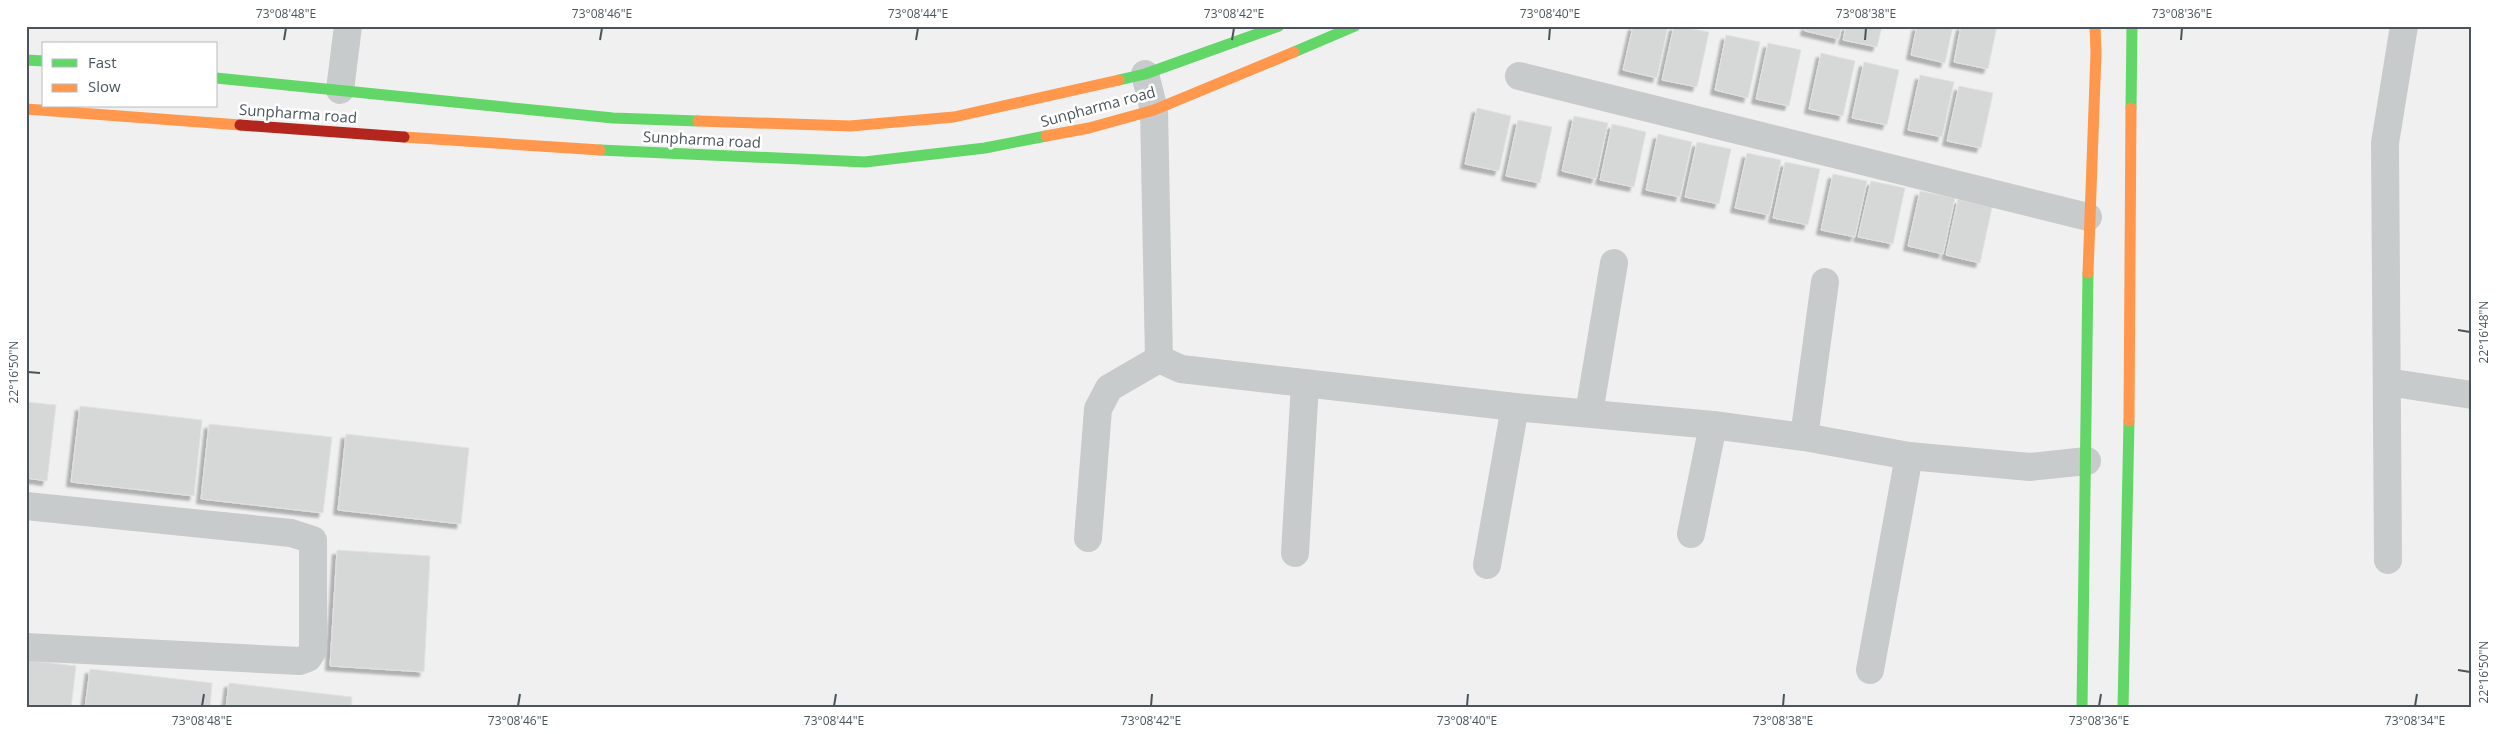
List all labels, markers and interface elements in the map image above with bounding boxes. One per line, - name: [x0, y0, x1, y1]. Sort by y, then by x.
- text: 73°08'48"E: [256, 5, 316, 22]
- text: 73°08'46"E: [572, 5, 632, 22]
- text: 73°08'44"E: [888, 5, 948, 22]
- text: 73°08'42"E: [1204, 5, 1264, 22]
- text: 73°08'40"E: [1520, 5, 1580, 22]
- text: 73°08'38"E: [1836, 5, 1896, 22]
- text: 73°08'36"E: [2152, 5, 2212, 22]
- legend: [42, 42, 218, 108]
- text: Fast: [88, 52, 117, 72]
- text: Slow: [88, 76, 121, 96]
- street label: Sunpharma road: [1038, 81, 1157, 131]
- street label: Sunpharma road: [238, 99, 358, 127]
- street label: Sunpharma road: [642, 126, 762, 152]
- text: 22°16'48"N: [2475, 301, 2492, 363]
- text: 22°16'50"N: [5, 341, 22, 403]
- text: 22°16'50"N: [2475, 641, 2492, 703]
- text: 73°08'48"E: [172, 712, 232, 729]
- text: 73°08'46"E: [488, 712, 548, 729]
- text: 73°08'44"E: [804, 712, 864, 729]
- text: 73°08'42"E: [1121, 712, 1181, 729]
- text: 73°08'40"E: [1437, 712, 1497, 729]
- text: 73°08'38"E: [1753, 712, 1813, 729]
- text: 73°08'36"E: [2069, 712, 2129, 729]
- text: 73°08'34"E: [2385, 712, 2445, 729]

